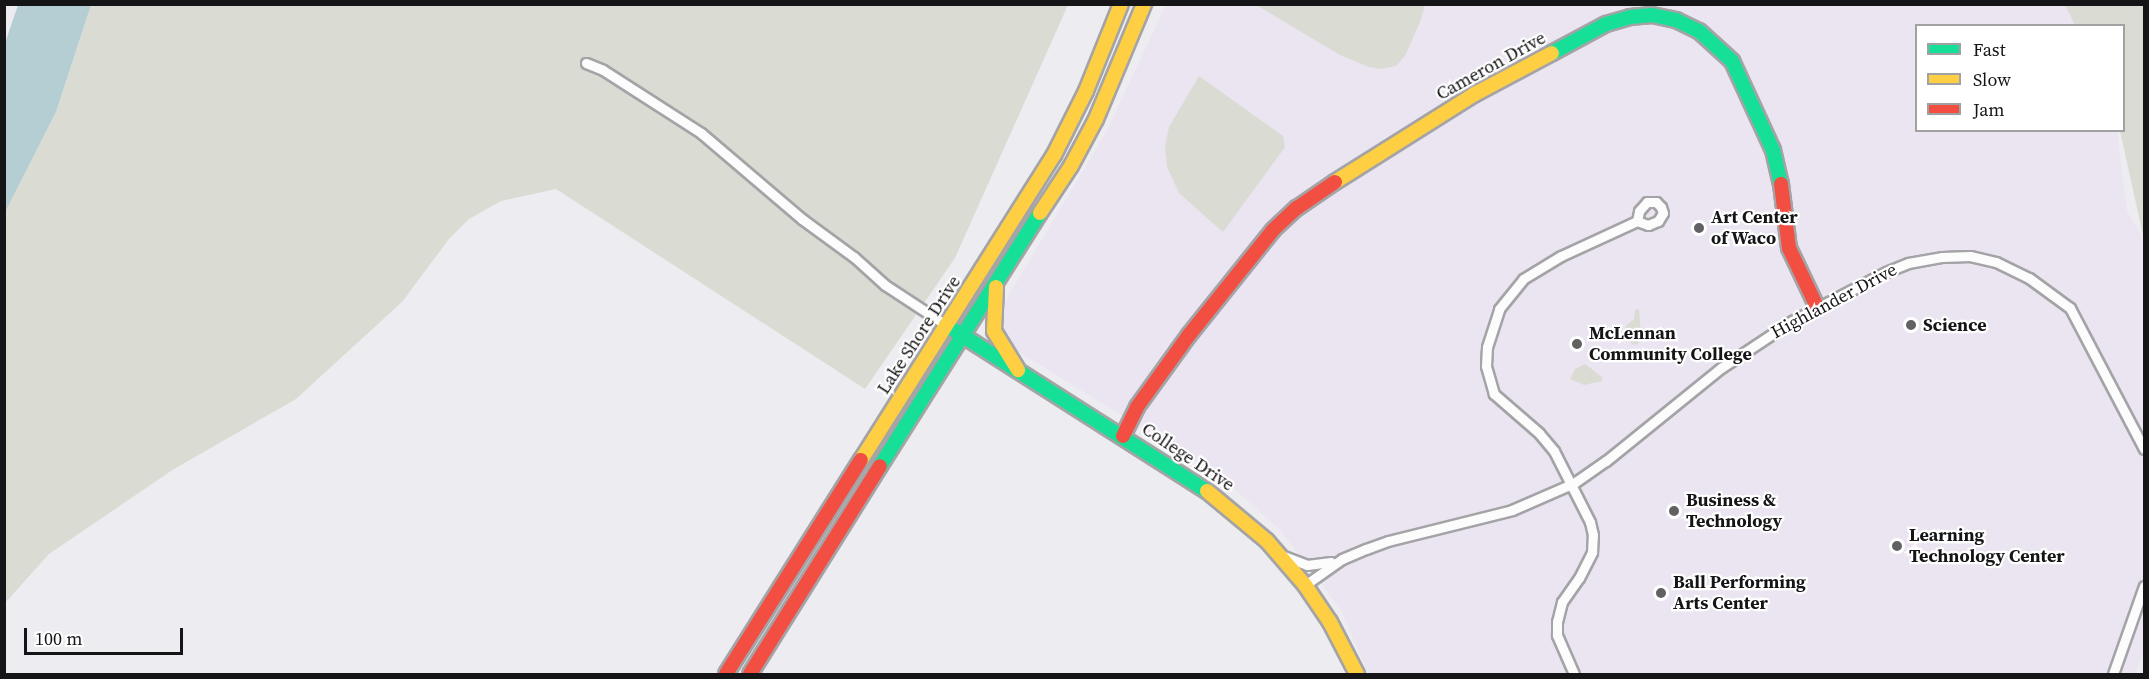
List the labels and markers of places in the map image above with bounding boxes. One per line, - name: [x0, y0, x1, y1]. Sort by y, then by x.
- place label: Art Center of Waco: [1711, 207, 1798, 250]
- marker: Art Center of Waco: [1692, 221, 1706, 235]
- place label: Science: [1923, 314, 1987, 336]
- marker: Science: [1904, 318, 1918, 332]
- place label: McLennan Community College: [1589, 323, 1752, 366]
- marker: McLennan Community College: [1570, 337, 1584, 351]
- place label: Business & Technology: [1686, 490, 1782, 532]
- marker: Business & Technology: [1667, 504, 1681, 518]
- place label: Learning Technology Center: [1909, 525, 2065, 568]
- marker: Learning Technology Center: [1890, 539, 1904, 553]
- place label: Ball Performing Arts Center: [1673, 572, 1806, 614]
- marker: Ball Performing Arts Center: [1654, 586, 1668, 600]

